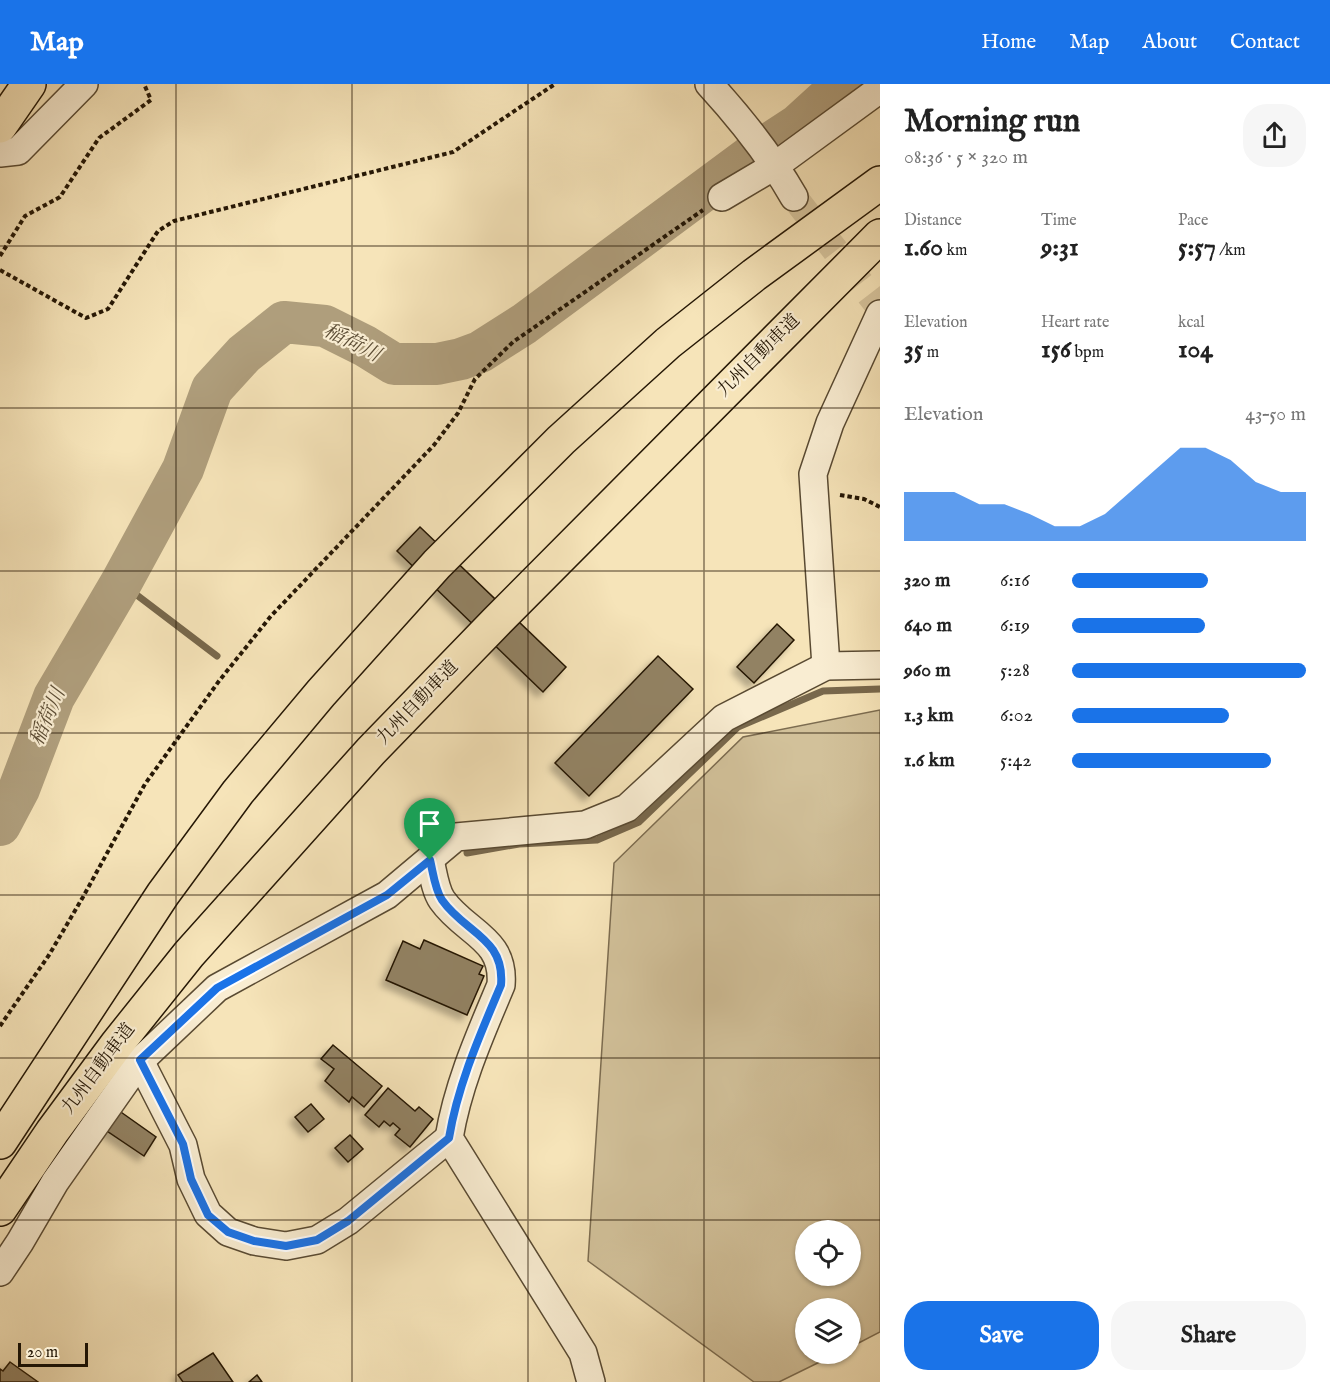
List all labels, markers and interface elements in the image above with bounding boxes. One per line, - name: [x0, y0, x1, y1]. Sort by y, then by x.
- text: Map: [30, 25, 84, 60]
- text: Home: [981, 29, 1036, 56]
- text: Map: [1069, 29, 1109, 56]
- text: About: [1142, 29, 1197, 56]
- text: Contact: [1230, 29, 1300, 56]
- text: Morning run: [904, 101, 1080, 143]
- button: share: [1243, 104, 1306, 167]
- text: 08:36 · 5 × 320 m: [904, 145, 1028, 170]
- text: Distance: [904, 211, 962, 231]
- text: Time: [1041, 211, 1077, 231]
- text: Pace: [1178, 211, 1208, 231]
- text: 1.60: [904, 231, 943, 264]
- text: 9:31: [1041, 231, 1079, 264]
- text: 5:57: [1178, 231, 1216, 264]
- text: km: [943, 241, 967, 261]
- text: /km: [1216, 241, 1246, 261]
- street label: 九州自動車道: [713, 310, 805, 402]
- text: Elevation: [904, 313, 967, 333]
- text: Heart rate: [1041, 313, 1109, 333]
- text: kcal: [1178, 313, 1205, 333]
- water label: 稲荷川: [320, 318, 386, 369]
- text: 35: [904, 333, 923, 366]
- text: 156: [1041, 333, 1071, 366]
- text: 104: [1178, 333, 1213, 366]
- text: m: [923, 343, 939, 363]
- text: bpm: [1071, 343, 1104, 363]
- text: Elevation: [904, 402, 983, 427]
- text: 43–50 m: [1245, 402, 1306, 427]
- text: 320 m: [904, 568, 951, 593]
- text: 6:16: [1000, 568, 1030, 593]
- text: 640 m: [904, 613, 952, 638]
- text: 6:19: [1000, 613, 1030, 638]
- street label: 九州自動車道: [372, 656, 464, 750]
- text: 960 m: [904, 658, 951, 683]
- text: 5:28: [1000, 658, 1030, 683]
- water label: 稲荷川: [25, 683, 72, 749]
- text: 1.3 km: [904, 703, 954, 728]
- text: 6:02: [1000, 703, 1033, 728]
- text: 1.6 km: [904, 748, 955, 773]
- text: 5:42: [1000, 748, 1032, 773]
- pin: [404, 798, 455, 860]
- icon: arrive: [413, 807, 446, 840]
- street label: 九州自動車道: [57, 1019, 141, 1119]
- map controls: [795, 1220, 861, 1364]
- button: locate: [795, 1220, 861, 1286]
- button: layers: [795, 1298, 861, 1364]
- button: Save: [904, 1301, 1099, 1370]
- button: Share: [1111, 1301, 1306, 1370]
- scale bar: [18, 1340, 88, 1368]
- text: 20 m: [27, 1343, 58, 1363]

